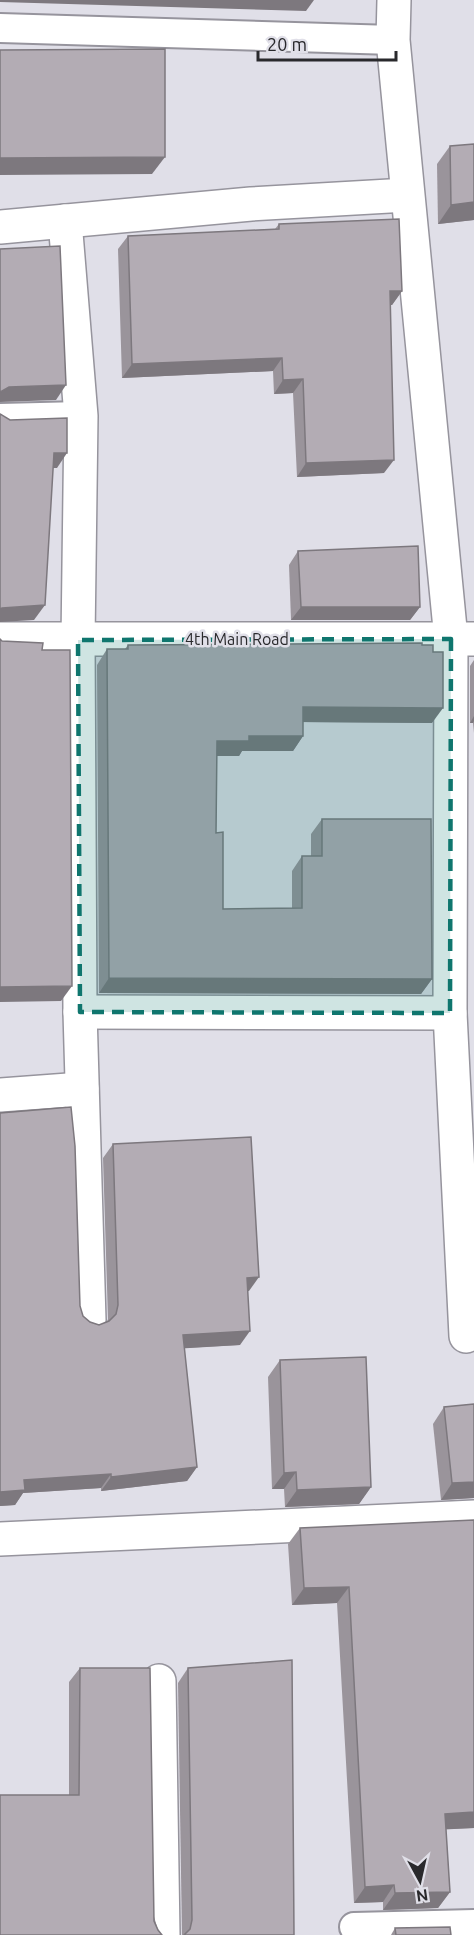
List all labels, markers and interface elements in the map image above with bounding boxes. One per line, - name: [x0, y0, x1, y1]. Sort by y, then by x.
- scale bar: [258, 24, 396, 62]
- text: 20 m: [267, 34, 307, 54]
- street label: 4th Main Road: [185, 630, 289, 648]
- north arrow: [390, 1851, 450, 1911]
- text: N: [415, 1886, 429, 1906]

